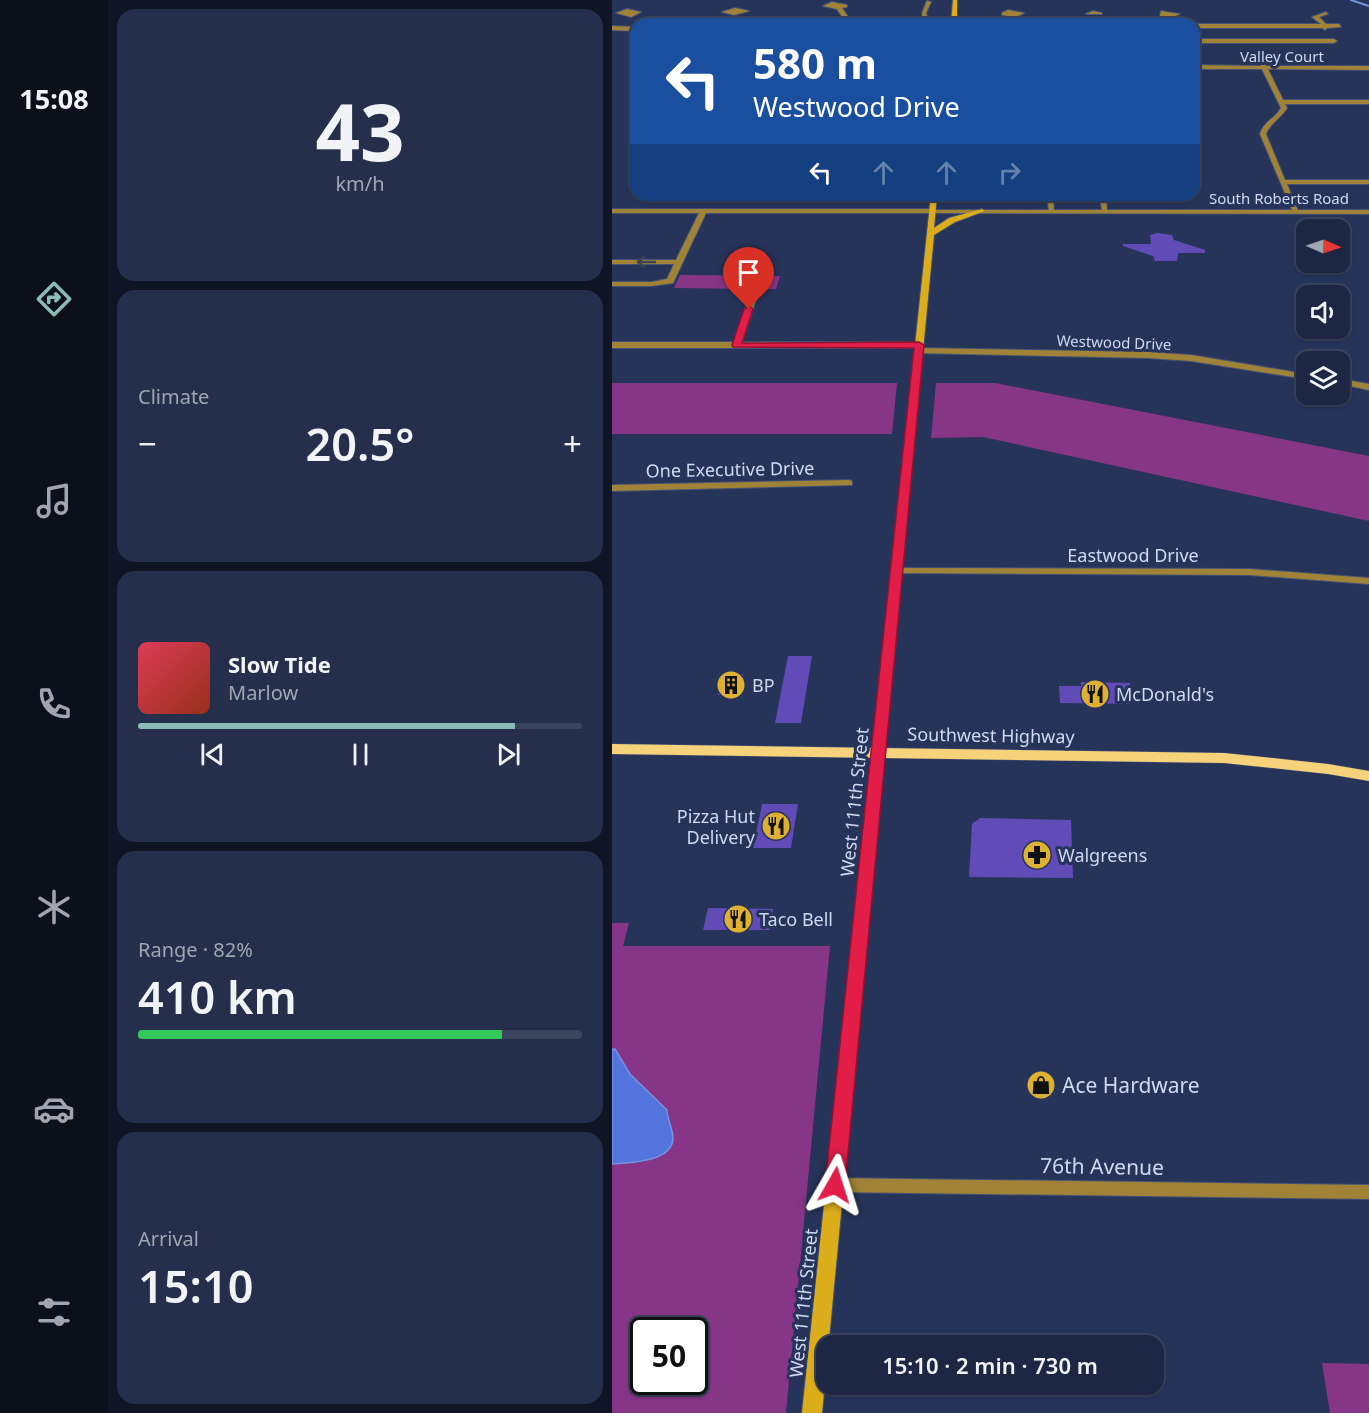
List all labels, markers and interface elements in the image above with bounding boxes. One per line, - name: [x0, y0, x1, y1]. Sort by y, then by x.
- text: 580 m: [753, 34, 877, 91]
- icon: left: [654, 42, 732, 120]
- street label: Valley Court: [1240, 46, 1325, 66]
- text: 43: [315, 78, 405, 184]
- text: 15:08: [19, 80, 89, 117]
- text: Westwood Drive: [753, 88, 960, 125]
- icon: left: [804, 156, 837, 189]
- icon: ahead: [867, 156, 900, 189]
- icon: ahead: [930, 156, 963, 189]
- icon: right: [993, 156, 1026, 189]
- text: km/h: [335, 170, 385, 197]
- street label: South Roberts Road: [1209, 188, 1349, 208]
- north arrow: [1296, 219, 1350, 273]
- map controls: [1296, 219, 1350, 405]
- pin: [723, 247, 774, 309]
- one-way arrow: [636, 256, 656, 268]
- icon: arrive: [732, 256, 765, 289]
- icon: directions: [33, 278, 75, 320]
- button: sound: [1296, 285, 1350, 339]
- street label: Westwood Drive: [1056, 330, 1172, 354]
- button: layers: [1296, 351, 1350, 405]
- text: Climate: [138, 383, 209, 410]
- text: 20.5°: [306, 413, 414, 474]
- text: −: [138, 421, 157, 466]
- text: +: [563, 421, 582, 466]
- street label: One Executive Drive: [645, 456, 815, 482]
- icon: music: [33, 480, 75, 522]
- street label: Eastwood Drive: [1067, 543, 1199, 567]
- text: Slow Tide: [228, 649, 331, 679]
- building icon: BP: [715, 669, 747, 701]
- place label: BP: [752, 673, 775, 697]
- restaurant icon: McDonald's: [1079, 678, 1111, 710]
- text: Marlow: [228, 679, 298, 706]
- place label: McDonald's: [1116, 682, 1214, 706]
- icon: phone: [33, 683, 75, 725]
- street label: Southwest Highway: [907, 722, 1076, 748]
- street label: West 111th Street: [834, 726, 874, 878]
- icon: previous: [196, 738, 229, 771]
- icon: pause: [344, 738, 377, 771]
- icon: next: [492, 738, 525, 771]
- place label: Pizza Hut Delivery: [677, 804, 756, 849]
- restaurant icon: Pizza Hut Delivery: [760, 810, 792, 842]
- pharmacy icon: Walgreens: [1021, 839, 1053, 871]
- place label: Walgreens: [1058, 843, 1147, 867]
- icon: climate: [33, 886, 75, 928]
- restaurant icon: Taco Bell: [722, 903, 754, 935]
- place label: Taco Bell: [759, 907, 833, 931]
- text: Range · 82%: [138, 936, 253, 963]
- text: 410 km: [138, 966, 297, 1027]
- shop icon: Ace Hardware: [1025, 1069, 1057, 1101]
- place label: Ace Hardware: [1062, 1071, 1200, 1099]
- icon: car: [33, 1088, 75, 1130]
- street label: 76th Avenue: [1040, 1151, 1164, 1181]
- position arrow: [803, 1153, 867, 1217]
- text: Arrival: [138, 1225, 199, 1252]
- street label: West 111th Street: [783, 1227, 823, 1379]
- text: 15:10: [138, 1255, 253, 1316]
- icon: filters: [33, 1291, 75, 1333]
- speed limit sign: 50: [630, 1317, 708, 1395]
- text: 15:10 · 2 min · 730 m: [882, 1350, 1098, 1380]

